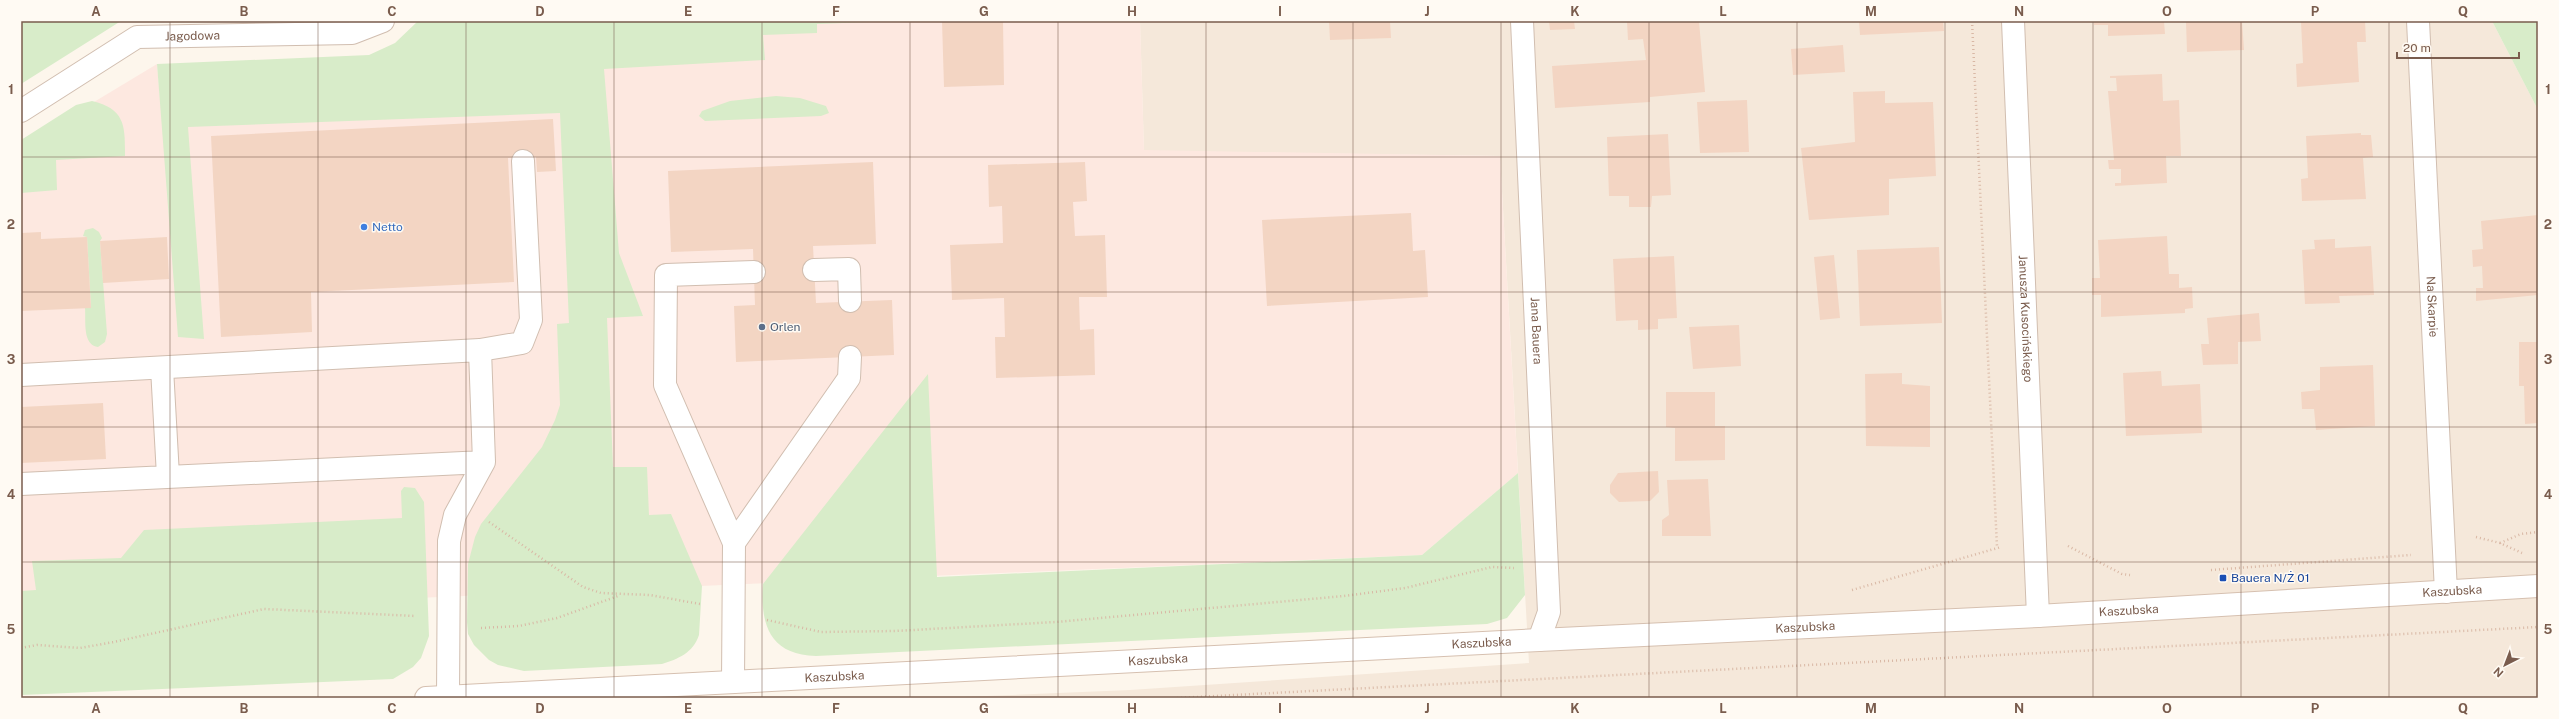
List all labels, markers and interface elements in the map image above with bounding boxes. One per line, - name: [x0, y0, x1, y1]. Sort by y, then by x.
- text: A: [91, 4, 101, 19]
- text: B: [240, 4, 249, 19]
- text: C: [387, 4, 397, 19]
- text: D: [535, 4, 545, 19]
- text: E: [684, 4, 692, 19]
- text: F: [832, 4, 840, 19]
- text: G: [979, 4, 989, 19]
- text: H: [1127, 4, 1137, 19]
- text: I: [1278, 4, 1282, 19]
- text: J: [1424, 4, 1430, 19]
- text: K: [1570, 4, 1580, 19]
- text: L: [1719, 4, 1727, 19]
- text: M: [1865, 4, 1877, 19]
- text: N: [2014, 4, 2024, 19]
- text: O: [2162, 4, 2172, 19]
- text: P: [2311, 4, 2320, 19]
- text: Q: [2458, 4, 2468, 19]
- street label: Jagodowa: [165, 28, 220, 43]
- scale bar: [2397, 34, 2519, 60]
- text: 20 m: [2403, 41, 2431, 55]
- text: 1: [8, 82, 14, 97]
- text: 1: [2545, 82, 2551, 97]
- text: 2: [7, 217, 15, 232]
- text: 2: [2544, 217, 2552, 232]
- place label: Netto: [372, 220, 403, 234]
- marker: Netto: [359, 222, 369, 232]
- street label: Janusza Kusocińskiego: [2016, 255, 2035, 383]
- street label: Na Skarpie: [2424, 276, 2441, 338]
- street label: Jana Bauera: [1528, 297, 1545, 365]
- place label: Orlen: [770, 320, 801, 334]
- marker: Orlen: [757, 322, 767, 332]
- text: 3: [7, 352, 16, 367]
- text: 3: [2544, 352, 2553, 367]
- text: 4: [7, 487, 16, 502]
- text: 4: [2544, 487, 2553, 502]
- place label: Bauera N/Ż 01: [2231, 571, 2310, 585]
- marker: Bauera N/Ż 01: [2218, 573, 2228, 583]
- street label: Kaszubska: [2422, 582, 2482, 600]
- street label: Kaszubska: [2098, 602, 2159, 619]
- street label: Kaszubska: [1775, 619, 1835, 636]
- text: 5: [7, 622, 16, 637]
- text: 5: [2544, 622, 2553, 637]
- street label: Kaszubska: [1451, 634, 1512, 652]
- north arrow: [2485, 645, 2525, 685]
- street label: Kaszubska: [1128, 651, 1188, 668]
- text: N: [2491, 665, 2506, 680]
- street label: Kaszubska: [804, 668, 865, 685]
- text: A: [91, 701, 101, 716]
- text: B: [240, 701, 249, 716]
- text: C: [387, 701, 397, 716]
- text: D: [535, 701, 545, 716]
- text: E: [684, 701, 692, 716]
- text: F: [832, 701, 840, 716]
- text: G: [979, 701, 989, 716]
- text: H: [1127, 701, 1137, 716]
- text: I: [1278, 701, 1282, 716]
- text: J: [1424, 701, 1430, 716]
- text: K: [1570, 701, 1580, 716]
- text: L: [1719, 701, 1727, 716]
- text: M: [1865, 701, 1877, 716]
- text: N: [2014, 701, 2024, 716]
- text: O: [2162, 701, 2172, 716]
- text: P: [2311, 701, 2320, 716]
- text: Q: [2458, 701, 2468, 716]

